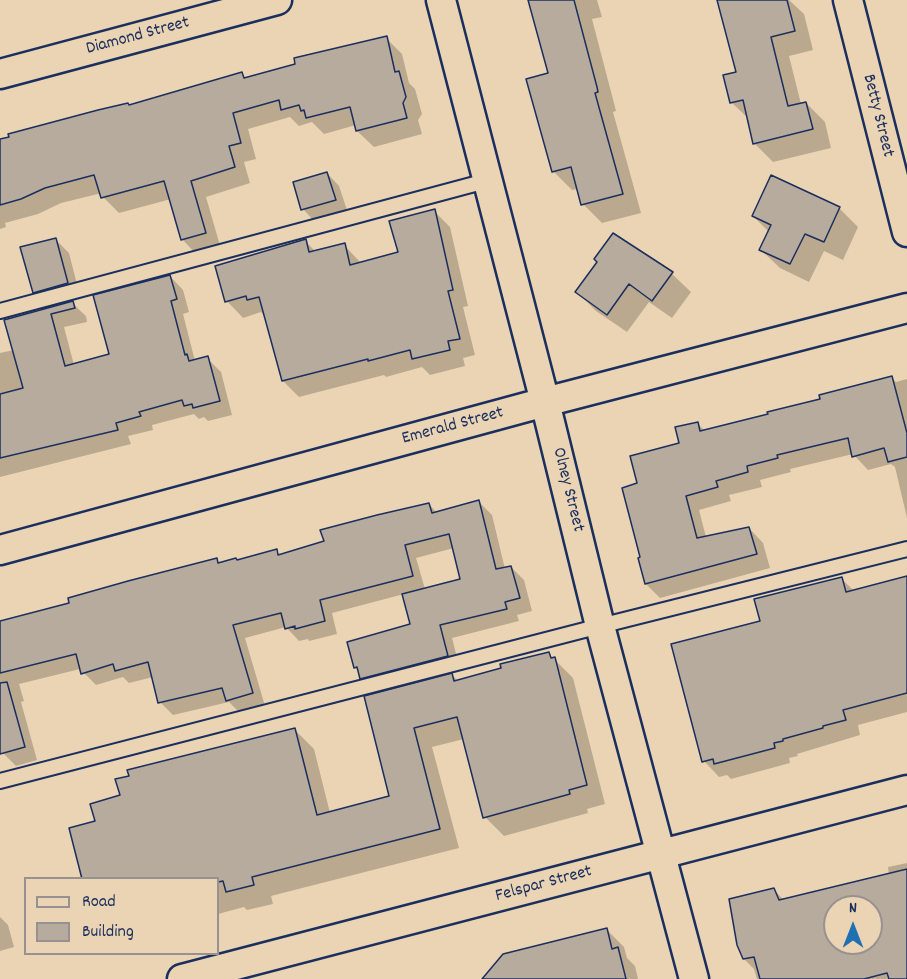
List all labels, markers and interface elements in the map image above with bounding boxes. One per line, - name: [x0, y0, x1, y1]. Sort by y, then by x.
- street label: Diamond Street: [84, 13, 192, 61]
- street label: Betty Street: [856, 72, 898, 160]
- street label: Emerald Street: [400, 403, 506, 451]
- street label: Olney Street: [546, 446, 588, 534]
- street label: Felspar Street: [493, 862, 595, 908]
- legend: [24, 877, 219, 955]
- text: Road: [82, 890, 116, 915]
- north arrow: [823, 895, 883, 955]
- text: N: [849, 897, 857, 920]
- text: Building: [82, 920, 134, 945]

